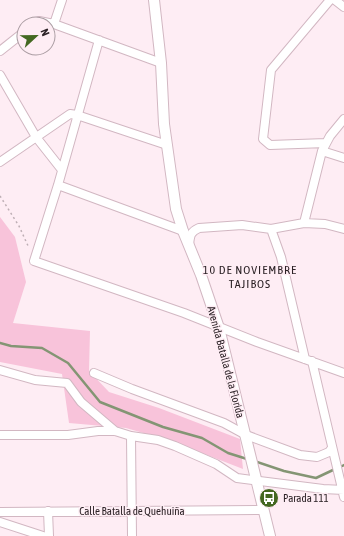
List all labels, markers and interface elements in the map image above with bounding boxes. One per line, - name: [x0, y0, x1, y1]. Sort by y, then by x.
- north arrow: [16, 16, 56, 56]
- text: N: [38, 27, 52, 38]
- district label: 10 DE NOVIEMBRE TAJIBOS: [203, 263, 297, 291]
- street label: Avenida Batalla de la Florida: [205, 305, 247, 419]
- bus stop icon: Parada 111: [258, 487, 280, 509]
- place label: Parada 111: [283, 492, 329, 504]
- street label: Calle Batalla de Quehuiña: [79, 505, 185, 517]

